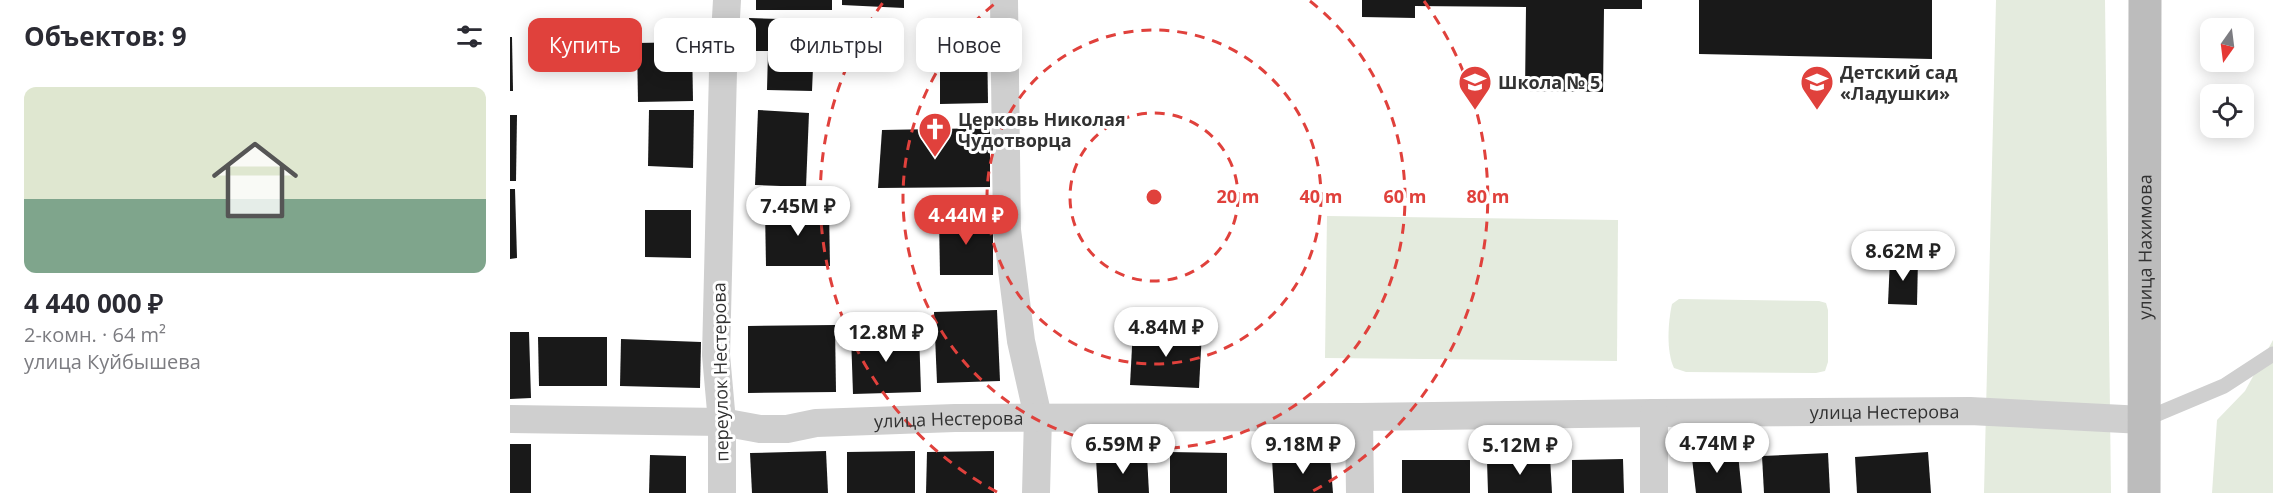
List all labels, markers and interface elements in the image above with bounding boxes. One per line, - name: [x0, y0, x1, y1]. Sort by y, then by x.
- text: Объектов: 9: [24, 18, 187, 54]
- chip: Купить: [528, 18, 642, 72]
- chip: Снять: [654, 18, 756, 72]
- chip: Фильтры: [768, 18, 904, 72]
- chip: Новое: [916, 18, 1022, 72]
- north arrow: [2200, 18, 2254, 72]
- map controls: [2200, 18, 2254, 138]
- icon: filters: [453, 20, 486, 53]
- place label: Детский сад «Ладушки»: [1840, 60, 1957, 105]
- school or university icon: Школа № 5: [1457, 64, 1493, 111]
- school or university icon: Детский сад «Ладушки»: [1799, 64, 1835, 111]
- place label: Школа № 5: [1498, 70, 1600, 94]
- button: locate: [2200, 84, 2254, 138]
- place label: Церковь Николая Чудотворца: [958, 107, 1126, 152]
- church icon: Церковь Николая Чудотворца: [917, 111, 953, 158]
- icon: home: [201, 126, 309, 234]
- street label: улица Нахимова: [2132, 174, 2157, 320]
- text: 20 m: [1217, 184, 1259, 208]
- text: 40 m: [1300, 184, 1342, 208]
- text: 60 m: [1384, 184, 1426, 208]
- text: 80 m: [1467, 184, 1509, 208]
- pin: 7.45M ₽: [743, 186, 853, 237]
- centre of rings: [1144, 187, 1164, 207]
- text: 7.45M ₽: [760, 192, 836, 219]
- pin: 4.44M ₽: [911, 195, 1021, 246]
- text: 4.44M ₽: [928, 201, 1004, 228]
- pin: 8.62M ₽: [1848, 231, 1958, 282]
- text: 8.62M ₽: [1865, 237, 1941, 264]
- street label: переулок Нестерова: [706, 282, 734, 462]
- text: 4 440 000 ₽: [24, 285, 163, 321]
- pin: 4.84M ₽: [1111, 307, 1221, 358]
- pin: 12.8M ₽: [831, 312, 941, 363]
- text: 4.84M ₽: [1128, 313, 1204, 340]
- text: 12.8M ₽: [848, 318, 924, 345]
- text: 2-комн. · 64 m²: [24, 321, 166, 348]
- text: улица Куйбышева: [24, 348, 201, 375]
- street label: улица Нестерова: [1810, 399, 1959, 424]
- street label: улица Нестерова: [873, 406, 1023, 433]
- pin: 4.74M ₽: [1662, 423, 1772, 474]
- pin: 6.59M ₽: [1068, 424, 1178, 475]
- pin: 9.18M ₽: [1248, 424, 1358, 475]
- pin: 5.12M ₽: [1465, 425, 1575, 476]
- text: 4.74M ₽: [1679, 429, 1755, 456]
- text: 6.59M ₽: [1085, 430, 1161, 457]
- text: 9.18M ₽: [1265, 430, 1341, 457]
- text: 5.12M ₽: [1482, 431, 1558, 458]

